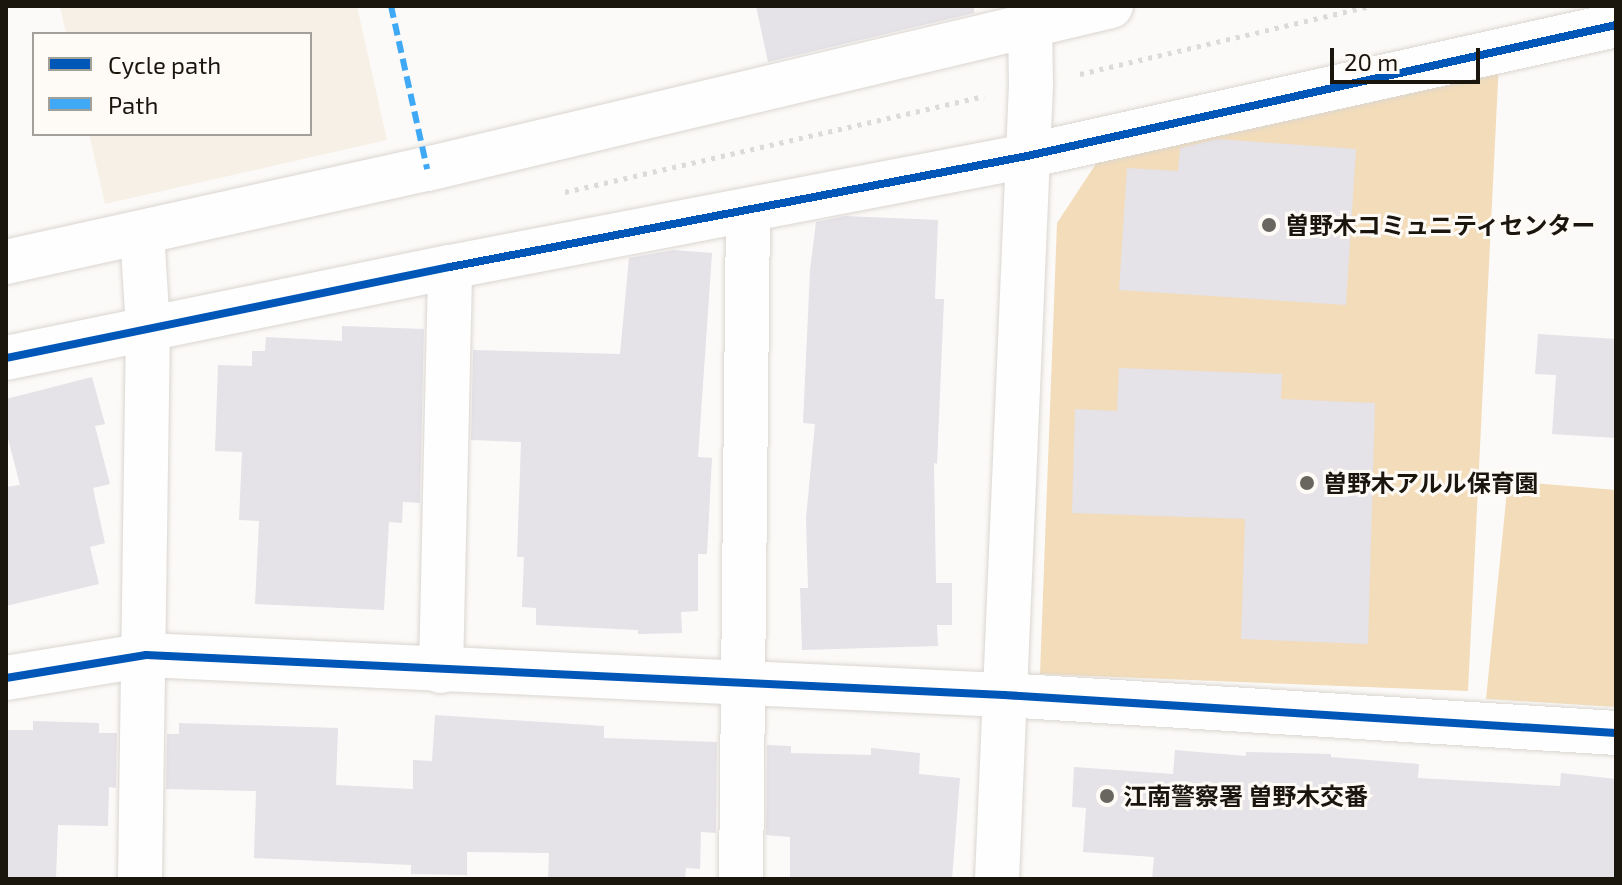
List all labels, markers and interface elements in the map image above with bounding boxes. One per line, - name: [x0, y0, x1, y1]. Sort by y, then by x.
- legend: [32, 32, 312, 136]
- scale bar: [1334, 32, 1484, 82]
- text: 20 m: [1344, 47, 1398, 76]
- text: Cycle path: [108, 50, 221, 79]
- text: Path: [108, 90, 158, 119]
- place label: 曽野木コミュニティセンター: [1285, 211, 1597, 239]
- marker: 曽野木コミュニティセンター: [1260, 216, 1278, 234]
- place label: 曽野木アルル保育園: [1323, 469, 1539, 497]
- marker: 曽野木アルル保育園: [1298, 474, 1316, 492]
- place label: 江南警察署 曽野木交番: [1123, 782, 1368, 810]
- marker: 江南警察署 曽野木交番: [1098, 787, 1116, 805]

